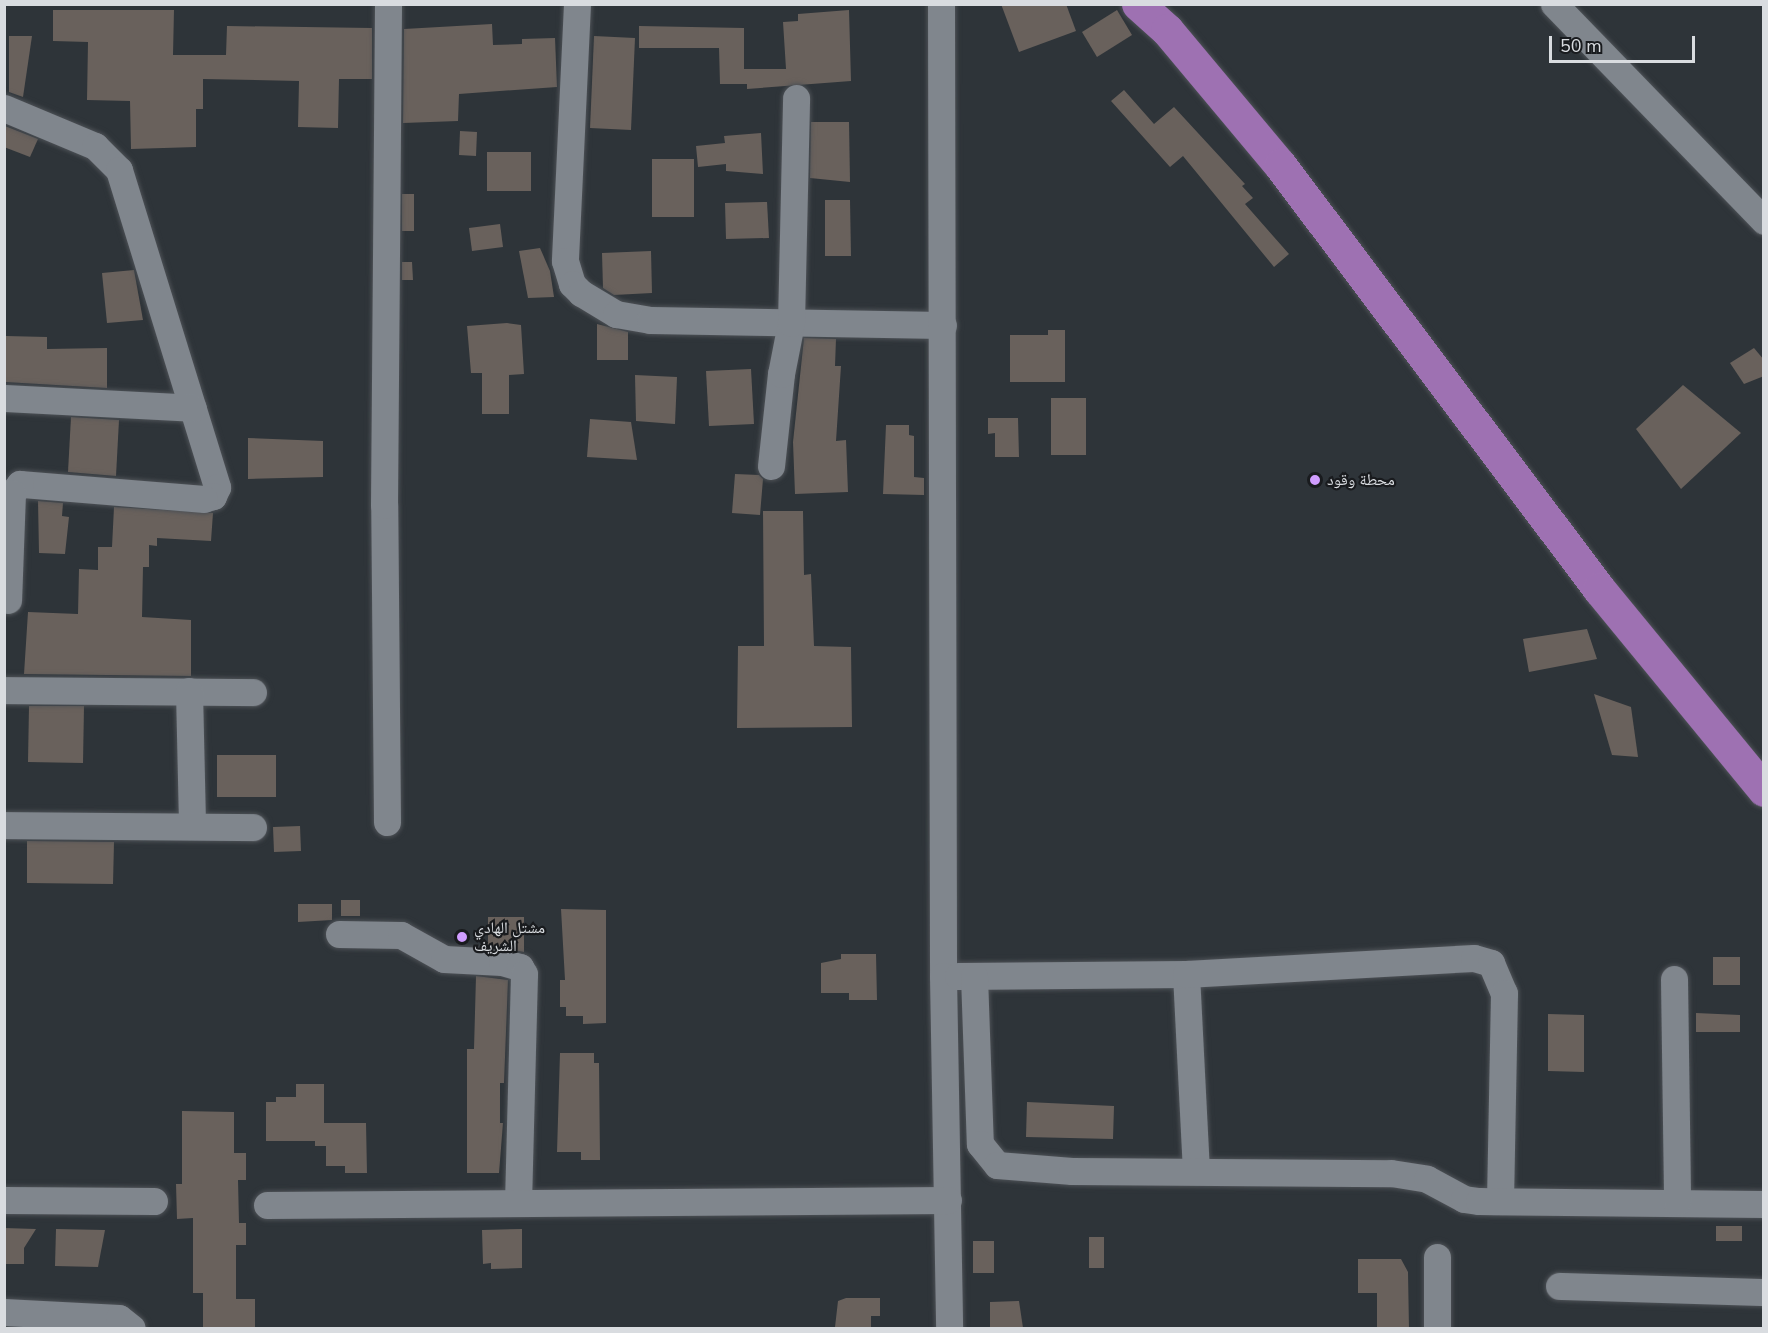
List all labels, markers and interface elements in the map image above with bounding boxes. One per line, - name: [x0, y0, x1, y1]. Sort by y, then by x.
- scale bar: [1552, 24, 1698, 62]
- text: 50 m: [1560, 34, 1602, 58]
- place label: محطة وقود: [1327, 470, 1395, 490]
- marker: محطة وقود: [1308, 473, 1322, 487]
- place label: مشتل الهادي الشريف: [474, 918, 545, 956]
- marker: مشتل الهادي الشريف: [455, 930, 469, 944]

